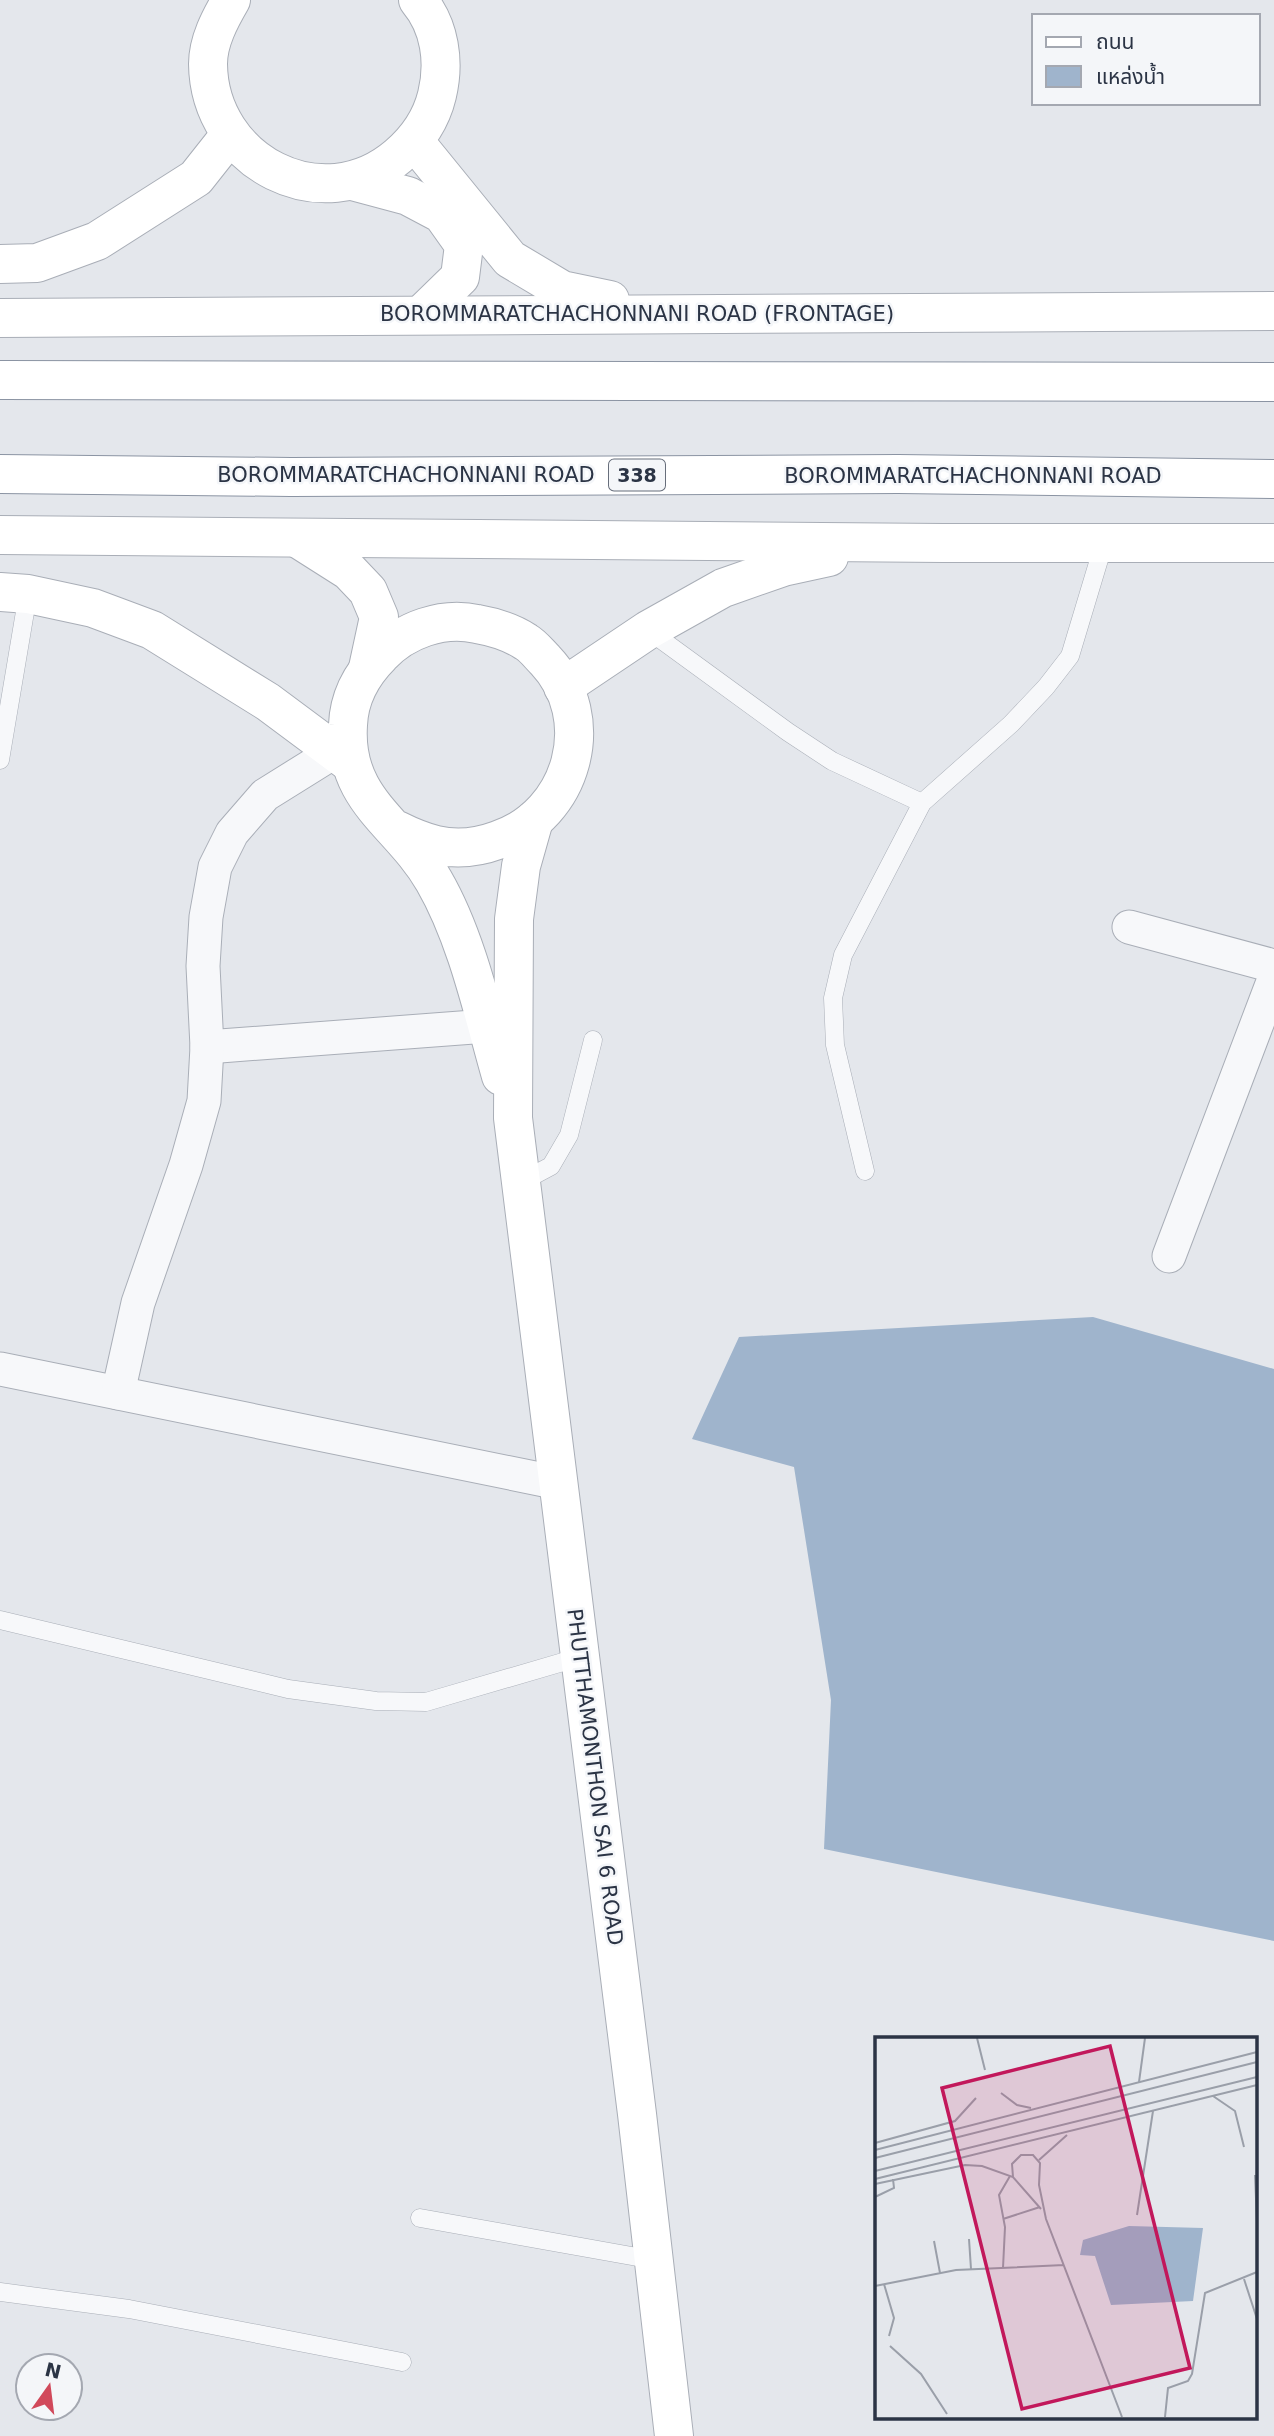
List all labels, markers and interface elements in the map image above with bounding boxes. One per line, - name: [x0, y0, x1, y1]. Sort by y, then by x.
- legend: [1032, 14, 1260, 105]
- text: ถนน: [1096, 30, 1134, 54]
- text: แหล่งน้ำ: [1096, 62, 1165, 89]
- street label: BOROMMARATCHACHONNANI ROAD (FRONTAGE): [380, 302, 894, 326]
- road number: 338: [609, 460, 665, 490]
- street label: BOROMMARATCHACHONNANI ROAD: [217, 463, 595, 487]
- street label: BOROMMARATCHACHONNANI ROAD: [784, 464, 1162, 488]
- street label: PHUTTHAMONTHON SAI 6 ROAD: [562, 1607, 628, 1947]
- inset map: [875, 2037, 1256, 2418]
- north arrow: [14, 2352, 84, 2422]
- text: N: [43, 2358, 63, 2383]

